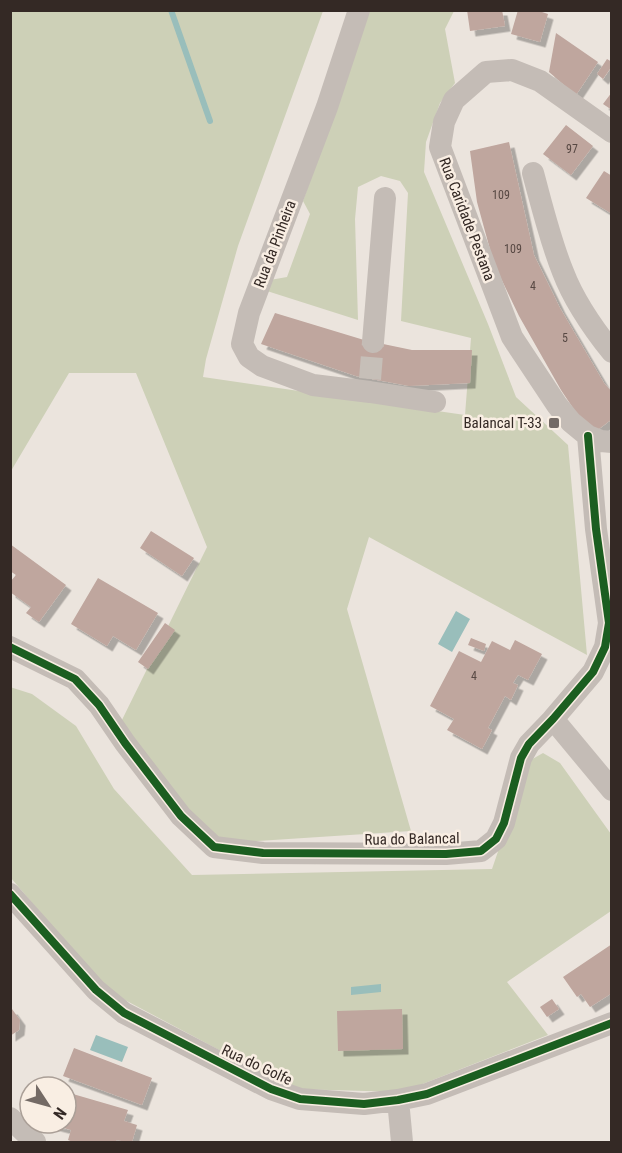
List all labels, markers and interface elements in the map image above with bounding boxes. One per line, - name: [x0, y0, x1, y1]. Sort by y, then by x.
- house number: 97: [566, 142, 578, 156]
- street label: Rua Caridade Pestana: [435, 155, 499, 283]
- house number: 109: [492, 188, 510, 202]
- street label: Rua da Pinheira: [250, 198, 300, 290]
- house number: 109: [504, 242, 522, 256]
- house number: 4: [530, 279, 536, 293]
- house number: 5: [562, 331, 568, 345]
- place label: Balancal T-33: [463, 414, 542, 432]
- marker: Balancal T-33: [547, 416, 561, 430]
- house number: 4: [471, 669, 477, 683]
- street label: Rua do Balancal: [364, 829, 460, 849]
- street label: Rua do Golfe: [219, 1041, 295, 1089]
- north arrow: [18, 1075, 78, 1135]
- text: N: [49, 1104, 70, 1123]

